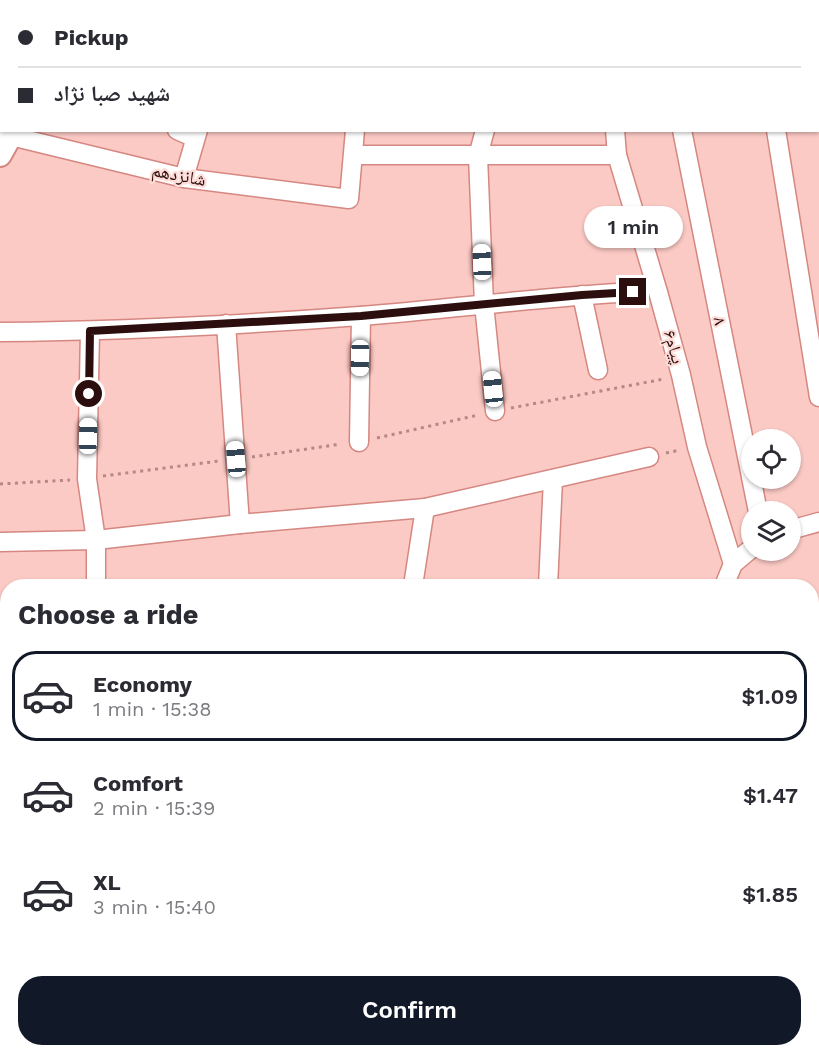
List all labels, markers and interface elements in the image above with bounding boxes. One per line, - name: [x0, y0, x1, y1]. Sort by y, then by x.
- text: Pickup: [54, 25, 129, 50]
- text: شهید صبا نژاد: [54, 81, 170, 106]
- street label: شانزدهم: [150, 159, 208, 192]
- callout: 1 min: [584, 205, 682, 247]
- text: 1 min: [608, 215, 659, 239]
- car: [472, 244, 492, 280]
- route end: [619, 278, 646, 305]
- street label: ۸: [709, 315, 732, 327]
- street label: ۶پیام: [658, 328, 689, 367]
- car: [351, 340, 369, 376]
- car: [482, 370, 504, 408]
- route start: [75, 380, 102, 407]
- car: [79, 418, 97, 454]
- map controls: [741, 429, 801, 561]
- button: locate: [741, 429, 801, 489]
- car: [225, 440, 247, 478]
- button: layers: [741, 501, 801, 561]
- text: Choose a ride: [18, 599, 198, 631]
- icon: car: [21, 669, 75, 723]
- text: Economy: [93, 672, 192, 697]
- text: $1.09: [741, 684, 798, 709]
- text: 1 min · 15:38: [93, 697, 211, 721]
- icon: car: [21, 768, 75, 822]
- text: Comfort: [93, 771, 183, 796]
- text: $1.47: [743, 783, 798, 808]
- text: 2 min · 15:39: [93, 796, 215, 820]
- icon: car: [21, 867, 75, 921]
- text: XL: [93, 870, 121, 895]
- text: $1.85: [742, 882, 798, 907]
- text: 3 min · 15:40: [93, 895, 216, 919]
- button: Confirm: [18, 976, 801, 1045]

